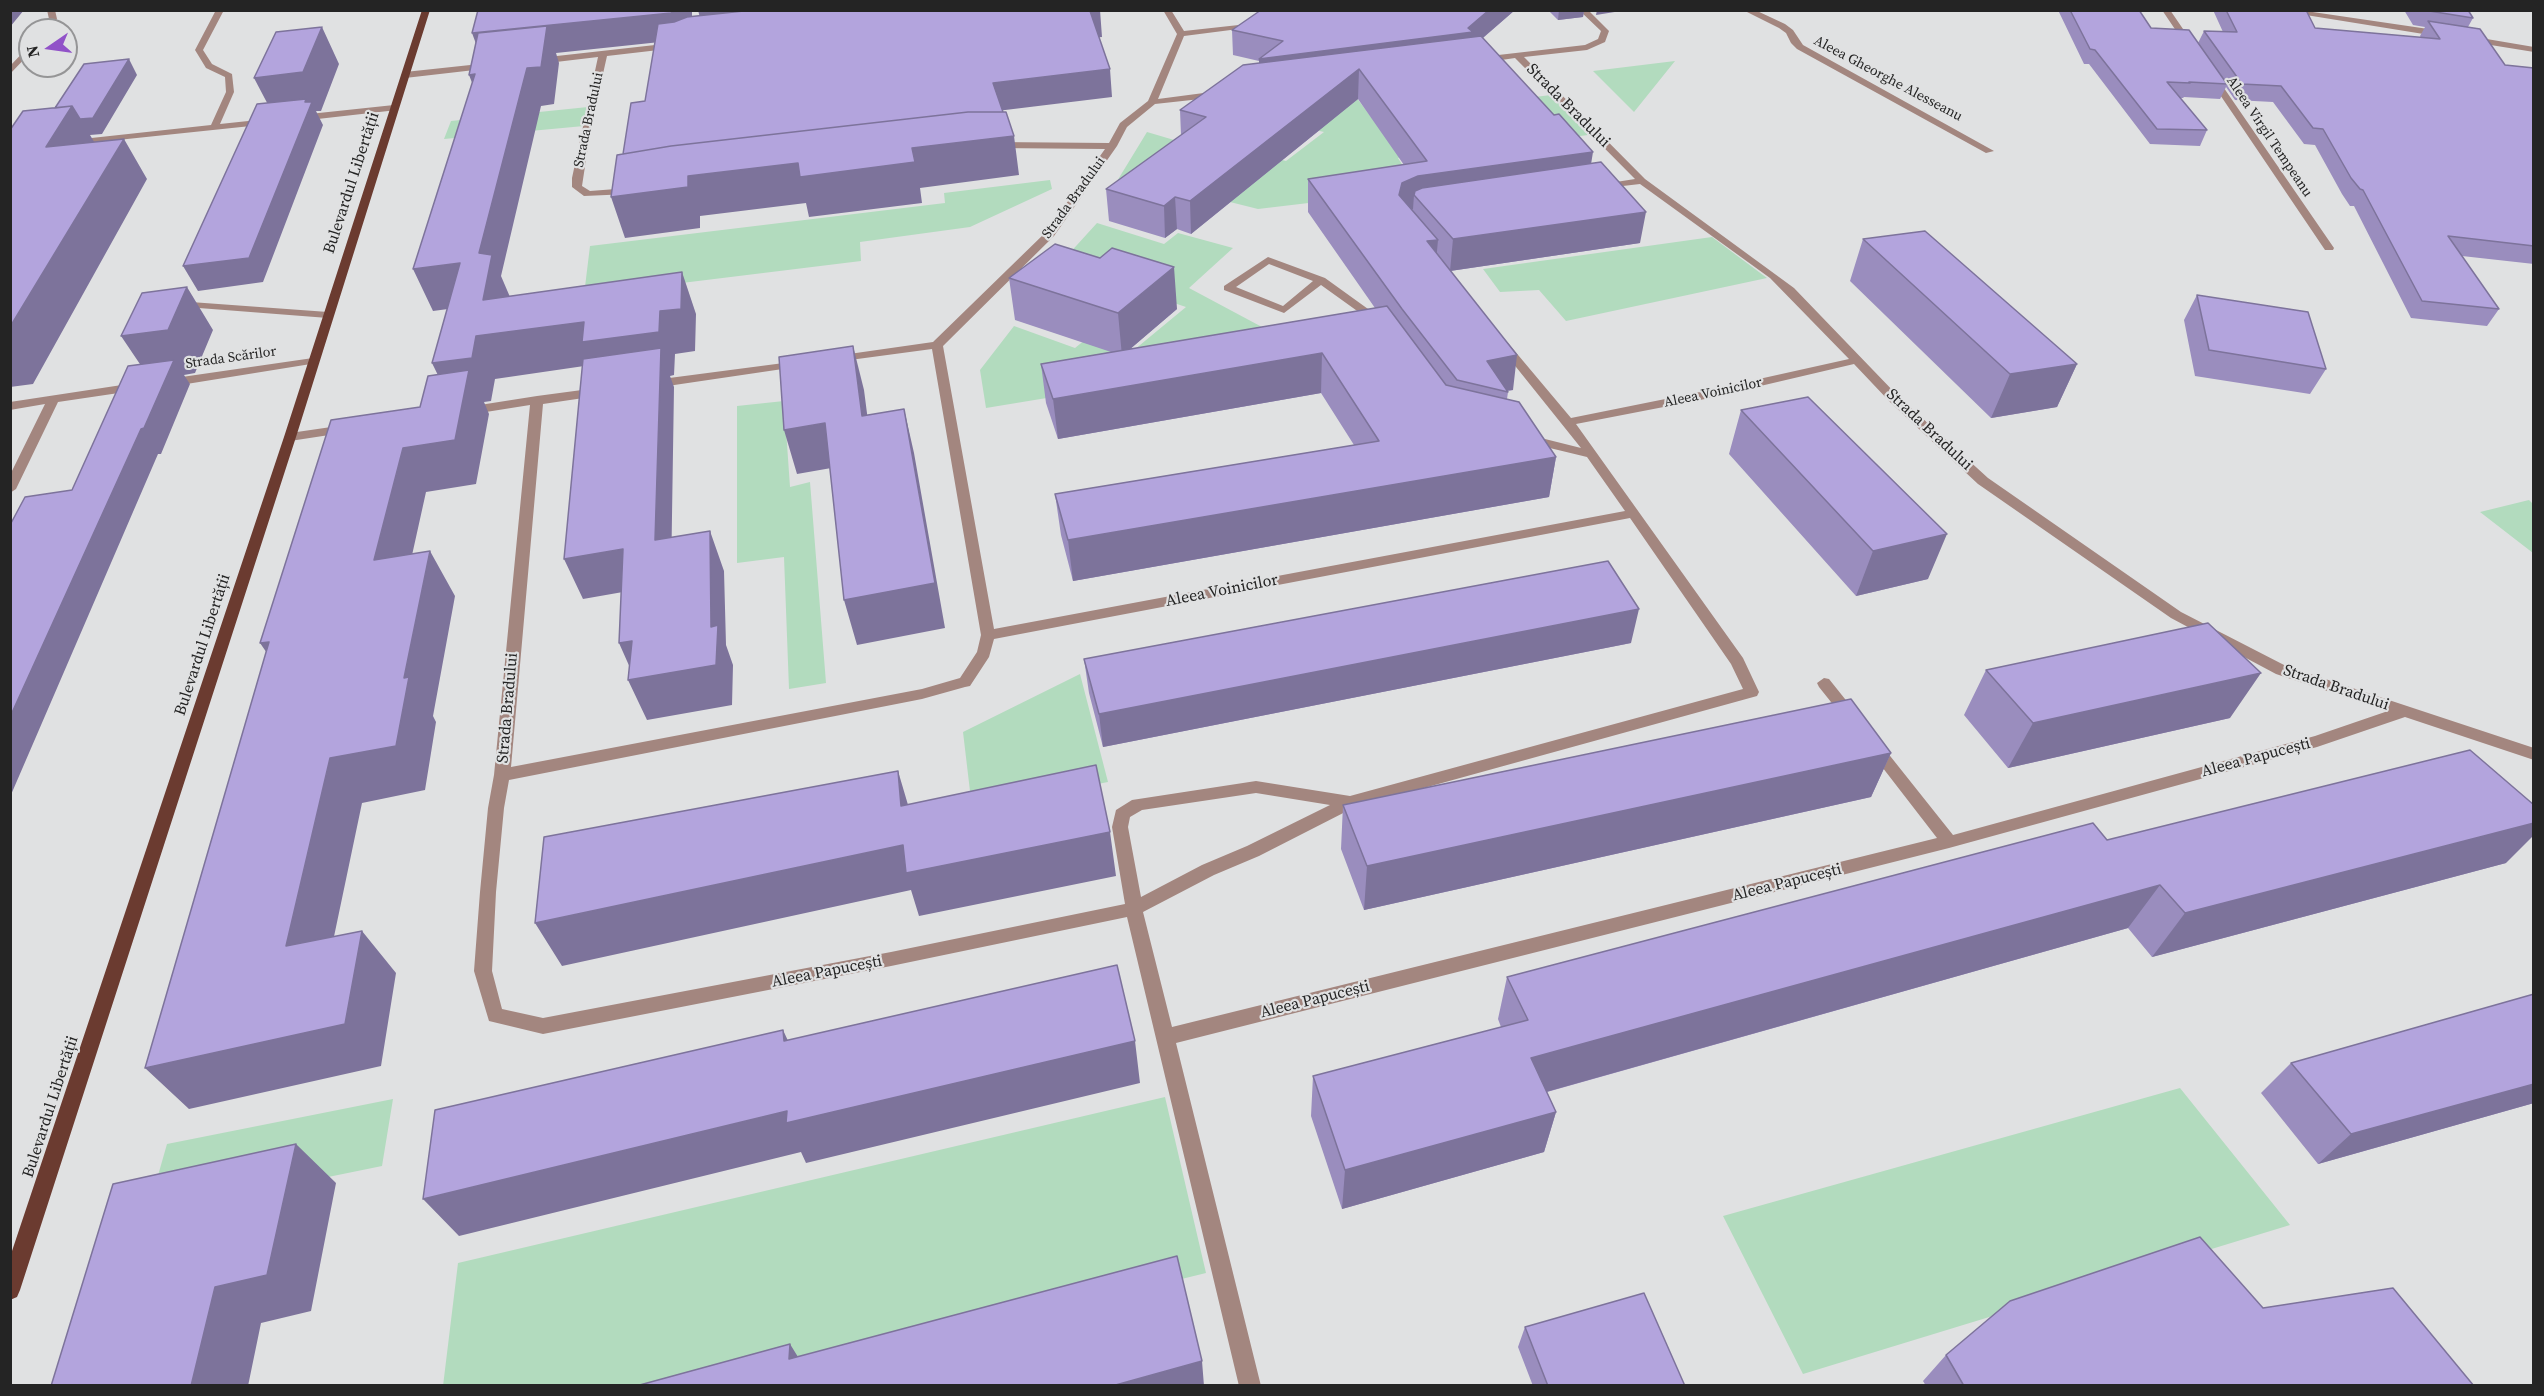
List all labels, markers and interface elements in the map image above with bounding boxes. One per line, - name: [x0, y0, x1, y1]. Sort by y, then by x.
- north arrow: [18, 18, 78, 78]
- street label: Aleea Gheorghe Alesseanu: [1811, 33, 1965, 125]
- text: N: [20, 43, 44, 60]
- street label: Strada Bradului: [1522, 60, 1614, 152]
- street label: Strada Bradului: [571, 71, 607, 169]
- street label: Aleea Virgil Tempeanu: [2222, 74, 2316, 200]
- street label: Bulevardul Libertății: [320, 110, 384, 256]
- street label: Strada Bradului: [1039, 154, 1109, 242]
- street label: Strada Scărilor: [184, 343, 278, 373]
- street label: Aleea Voinicilor: [1662, 374, 1764, 412]
- street label: Strada Bradului: [1882, 385, 1976, 475]
- street label: Aleea Voinicilor: [1164, 571, 1280, 611]
- street label: Bulevardul Libertății: [171, 572, 235, 718]
- street label: Strada Bradului: [494, 652, 522, 764]
- street label: Strada Bradului: [2281, 661, 2391, 715]
- street label: Aleea Papucești: [2199, 734, 2313, 782]
- street label: Aleea Papucești: [1730, 860, 1844, 906]
- street label: Aleea Papucești: [770, 952, 884, 992]
- street label: Aleea Papucești: [1258, 977, 1372, 1023]
- street label: Bulevardul Libertății: [19, 1034, 83, 1180]

